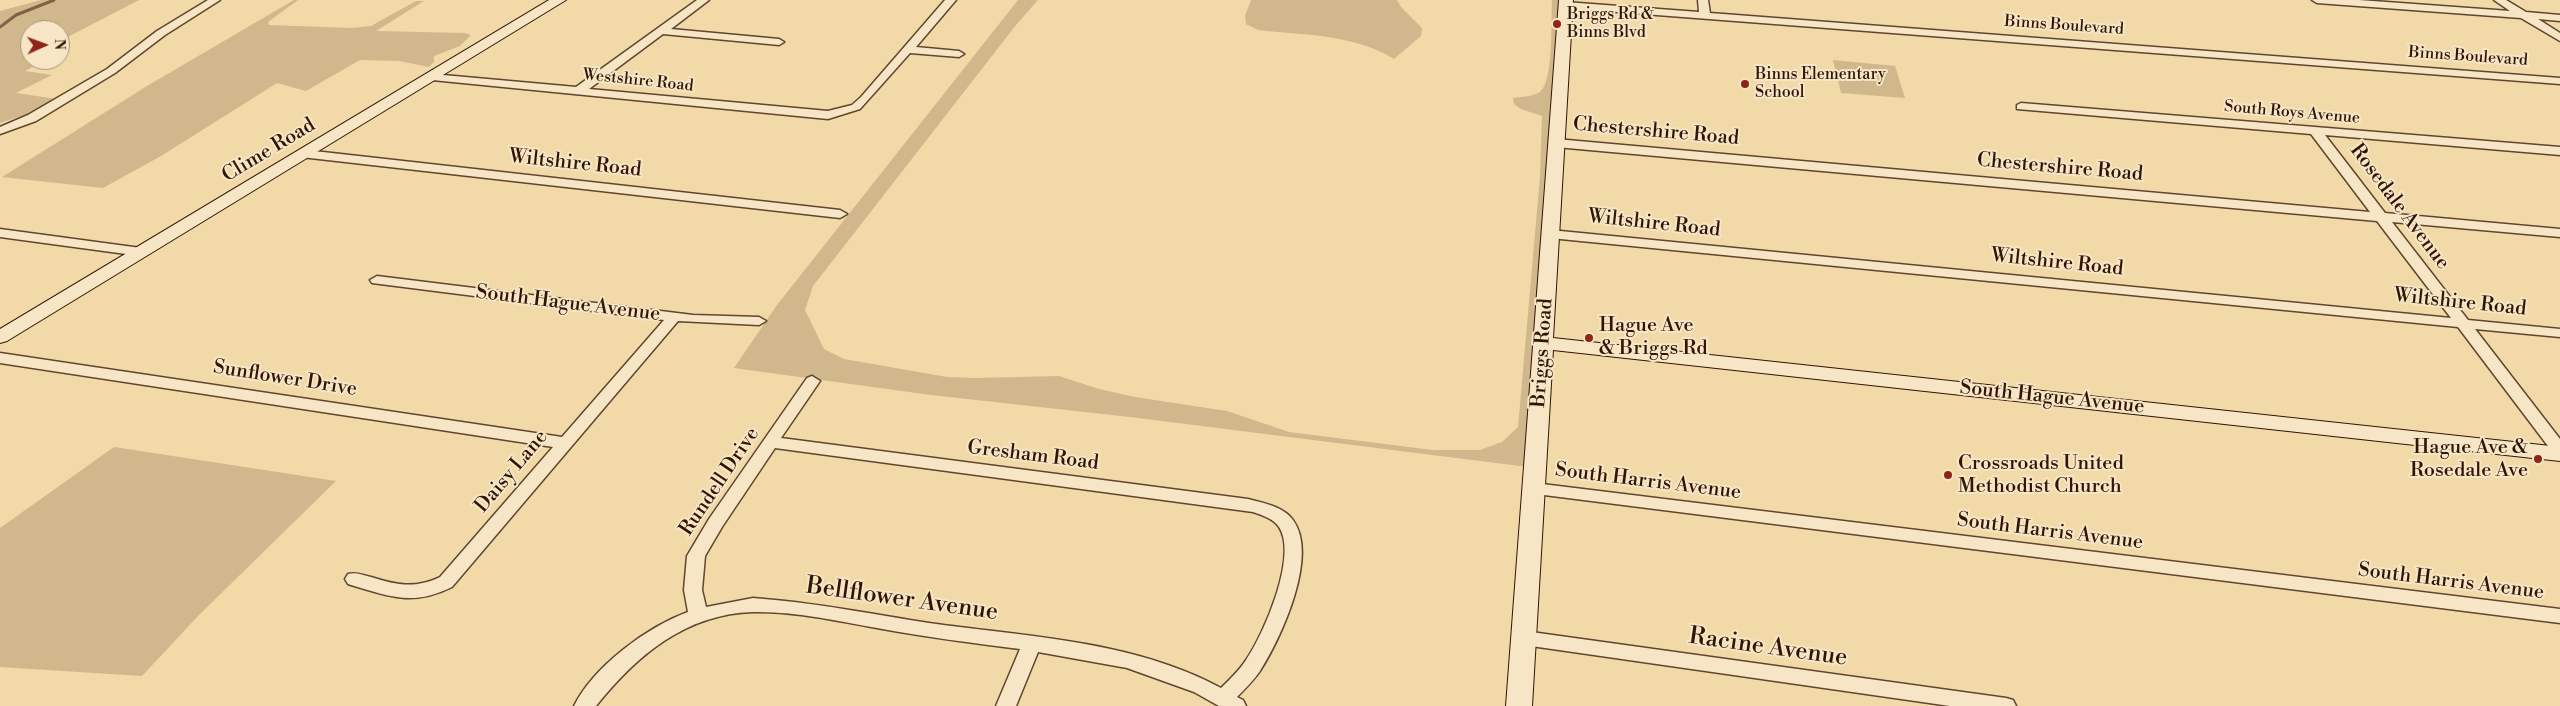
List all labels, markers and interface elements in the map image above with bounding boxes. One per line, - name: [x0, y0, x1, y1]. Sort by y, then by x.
- place label: Briggs Rd & Binns Blvd: [1567, 5, 1654, 43]
- street label: Binns Boulevard: [2004, 12, 2124, 40]
- marker: Briggs Rd & Binns Blvd: [1551, 18, 1563, 30]
- north arrow: [20, 20, 70, 70]
- text: N: [50, 39, 68, 50]
- street label: Binns Boulevard: [2408, 43, 2528, 71]
- place label: Binns Elementary School: [1755, 65, 1886, 103]
- street label: Westshire Road: [582, 66, 694, 96]
- marker: Binns Elementary School: [1739, 78, 1751, 90]
- street label: South Roys Avenue: [2223, 97, 2361, 129]
- street label: Chestershire Road: [1572, 113, 1740, 151]
- street label: Clime Road: [218, 114, 320, 188]
- street label: Rosedale Avenue: [2344, 139, 2454, 275]
- street label: Wiltshire Road: [507, 145, 643, 183]
- street label: Chestershire Road: [1976, 149, 2144, 187]
- street label: Wiltshire Road: [1586, 205, 1722, 243]
- street label: Wiltshire Road: [1989, 244, 2125, 282]
- street label: South Hague Avenue: [474, 281, 662, 327]
- street label: Wiltshire Road: [2392, 284, 2528, 322]
- street label: Briggs Road: [1527, 297, 1559, 409]
- place label: Hague Ave & Briggs Rd: [1599, 314, 1708, 361]
- marker: Hague Ave & Briggs Rd: [1583, 332, 1595, 344]
- street label: Sunflower Drive: [211, 356, 359, 402]
- street label: South Hague Avenue: [1958, 376, 2146, 420]
- street label: Rundell Drive: [675, 423, 765, 541]
- street label: Daisy Lane: [470, 426, 554, 518]
- street label: Gresham Road: [966, 436, 1100, 476]
- place label: Hague Ave & Rosedale Ave: [2410, 436, 2528, 483]
- place label: Crossroads United Methodist Church: [1958, 452, 2124, 499]
- marker: Hague Ave & Rosedale Ave: [2532, 453, 2544, 465]
- street label: South Harris Avenue: [1554, 459, 1742, 505]
- marker: Crossroads United Methodist Church: [1942, 469, 1954, 481]
- street label: South Harris Avenue: [1956, 509, 2144, 555]
- street label: South Harris Avenue: [2357, 559, 2545, 605]
- street label: Bellflower Avenue: [804, 572, 1000, 628]
- street label: Racine Avenue: [1687, 623, 1849, 673]

